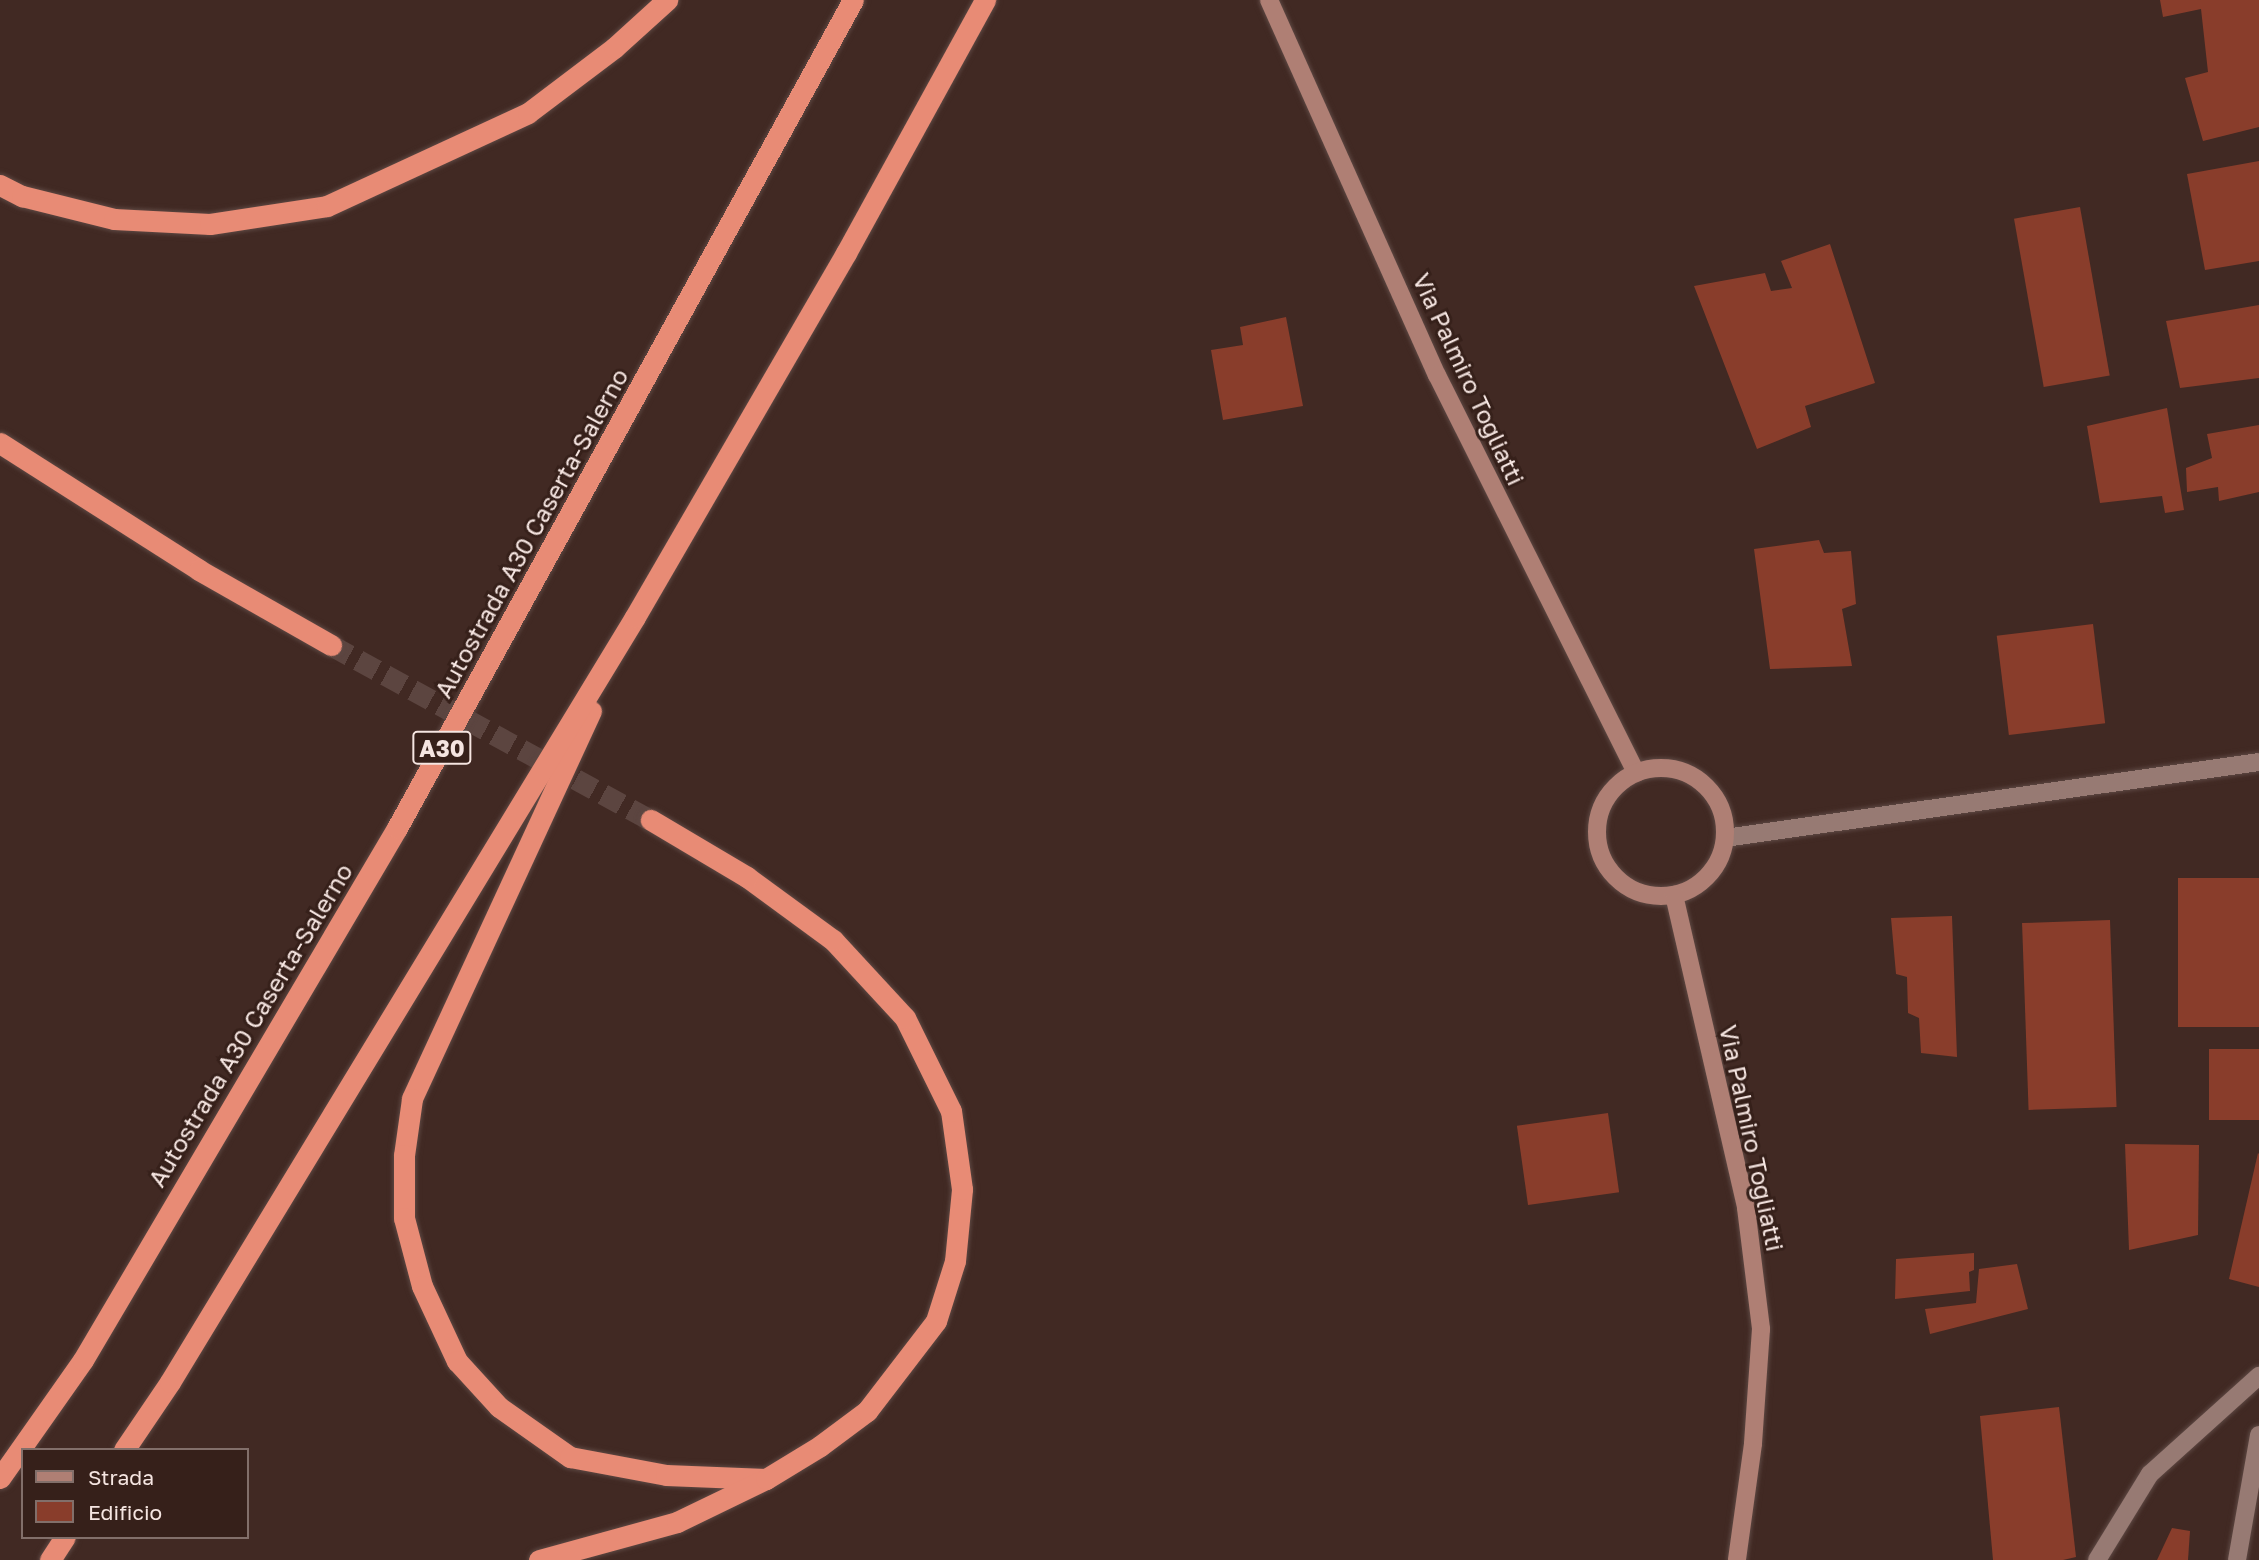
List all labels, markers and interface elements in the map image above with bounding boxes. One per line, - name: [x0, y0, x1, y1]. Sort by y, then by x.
- street label: Via Palmiro Togliatti: [1407, 268, 1531, 490]
- street label: Autostrada A30 Caserta-Salerno: [428, 363, 634, 703]
- road number: A30: [412, 728, 472, 768]
- street label: Autostrada A30 Caserta-Salerno: [142, 858, 358, 1192]
- street label: Via Palmiro Togliatti: [1714, 1022, 1790, 1254]
- legend: [21, 1448, 248, 1539]
- text: Strada: [88, 1464, 154, 1490]
- text: Edificio: [88, 1499, 162, 1525]

